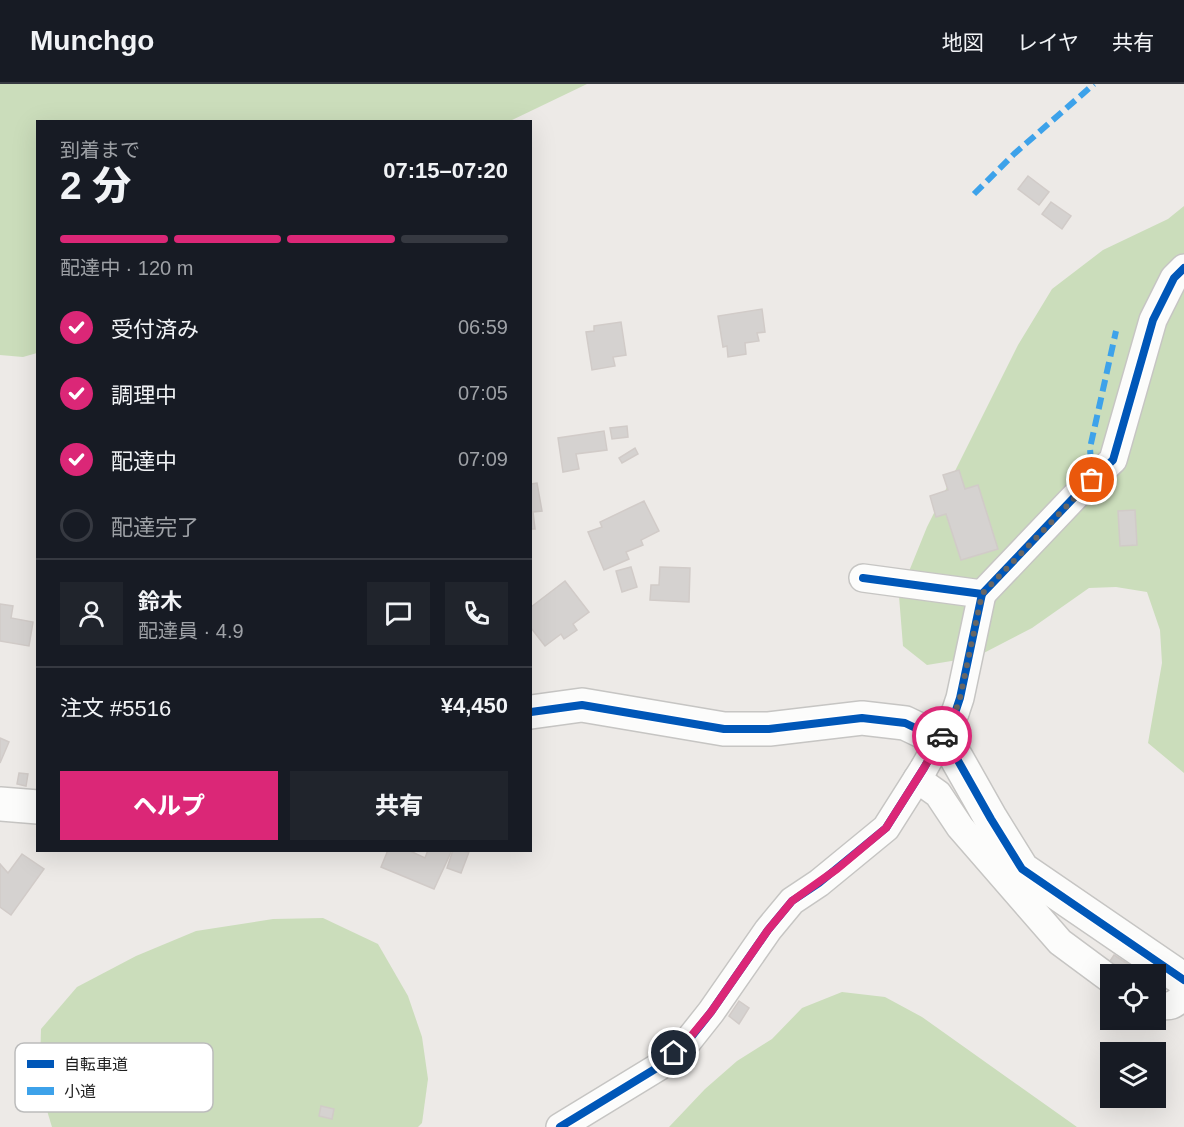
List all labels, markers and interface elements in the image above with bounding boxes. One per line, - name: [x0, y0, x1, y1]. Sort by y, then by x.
- text: Munchgo: [30, 25, 154, 56]
- text: 地図: [942, 31, 984, 54]
- text: レイヤ: [1017, 31, 1079, 54]
- text: 共有: [1112, 31, 1154, 54]
- text: 到着まで: [60, 139, 140, 161]
- text: 07:15–07:20: [383, 158, 508, 183]
- text: 2 分: [60, 164, 132, 207]
- text: 配達中 · 120 m: [60, 257, 193, 279]
- icon: check: [60, 311, 93, 344]
- text: 06:59: [458, 316, 508, 338]
- text: 受付済み: [111, 317, 199, 342]
- icon: check: [60, 377, 93, 410]
- text: 07:05: [458, 382, 508, 404]
- text: 調理中: [111, 383, 177, 408]
- icon: check: [60, 443, 93, 476]
- text: 07:09: [458, 448, 508, 470]
- text: 配達中: [111, 449, 177, 474]
- pin: [1066, 454, 1117, 505]
- icon: bag: [1075, 463, 1108, 496]
- text: 配達完了: [111, 515, 199, 540]
- button: person: [60, 582, 123, 645]
- button: chat: [367, 582, 430, 645]
- button: phone: [445, 582, 508, 645]
- text: 鈴木: [138, 589, 182, 614]
- text: 配達員 · 4.9: [138, 620, 244, 642]
- text: ¥4,450: [441, 693, 508, 718]
- text: 注文 #5516: [60, 696, 171, 721]
- courier: [912, 706, 972, 766]
- icon: car: [926, 720, 959, 753]
- button: ヘルプ: [60, 771, 278, 840]
- button: 共有: [290, 771, 508, 840]
- map controls: [1100, 964, 1166, 1108]
- button: locate: [1100, 964, 1166, 1030]
- pin: [648, 1027, 699, 1078]
- icon: home: [657, 1036, 690, 1069]
- button: layers: [1100, 1042, 1166, 1108]
- legend: [15, 1043, 213, 1112]
- text: 自転車道: [64, 1056, 128, 1073]
- text: 小道: [64, 1083, 96, 1100]

